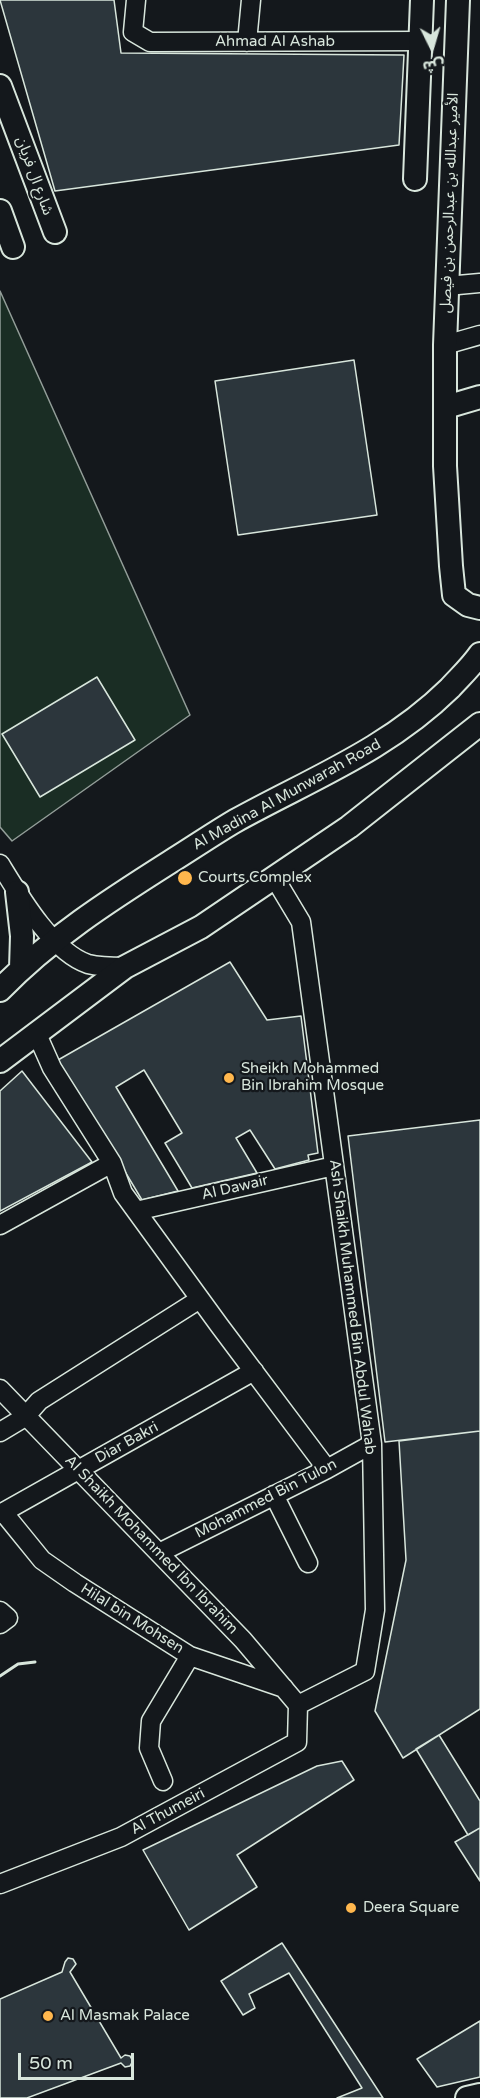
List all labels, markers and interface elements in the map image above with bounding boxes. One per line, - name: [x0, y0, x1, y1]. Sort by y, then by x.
- north arrow: [402, 18, 462, 78]
- street label: Ahmad Al Ashab: [215, 33, 335, 51]
- text: ش: [422, 55, 445, 77]
- street label: الأمير عبدالله بن عبدالرحمن بن فيصل: [437, 92, 463, 314]
- street label: شارع ال فريان: [11, 134, 57, 218]
- street label: Al Madina Al Munwarah Road: [190, 736, 384, 854]
- marker: Courts Complex: [176, 869, 194, 887]
- place label: Courts Complex: [198, 869, 312, 887]
- place label: Sheikh Mohammed Bin Ibrahim Mosque: [241, 1060, 384, 1095]
- marker: Sheikh Mohammed Bin Ibrahim Mosque: [222, 1071, 236, 1085]
- street label: Ash Shaikh Muhammed Bin Abdul Wahab: [325, 1158, 379, 1456]
- street label: Al Dawair: [200, 1172, 270, 1204]
- street label: Diar Bakri: [92, 1418, 162, 1468]
- street label: Al Shaikh Mohammed Ibn Ibrahim: [61, 1452, 241, 1638]
- street label: Mohammed Bin Tulon: [192, 1455, 340, 1543]
- street label: Hilal bin Mohsen: [77, 1580, 187, 1658]
- street label: Al Thumeiri: [128, 1785, 208, 1839]
- place label: Deera Square: [363, 1899, 459, 1917]
- marker: Deera Square: [344, 1901, 358, 1915]
- place label: Al Masmak Palace: [60, 2007, 190, 2025]
- marker: Al Masmak Palace: [41, 2009, 55, 2023]
- scale bar: [21, 2041, 136, 2079]
- text: 50 m: [29, 2052, 73, 2074]

